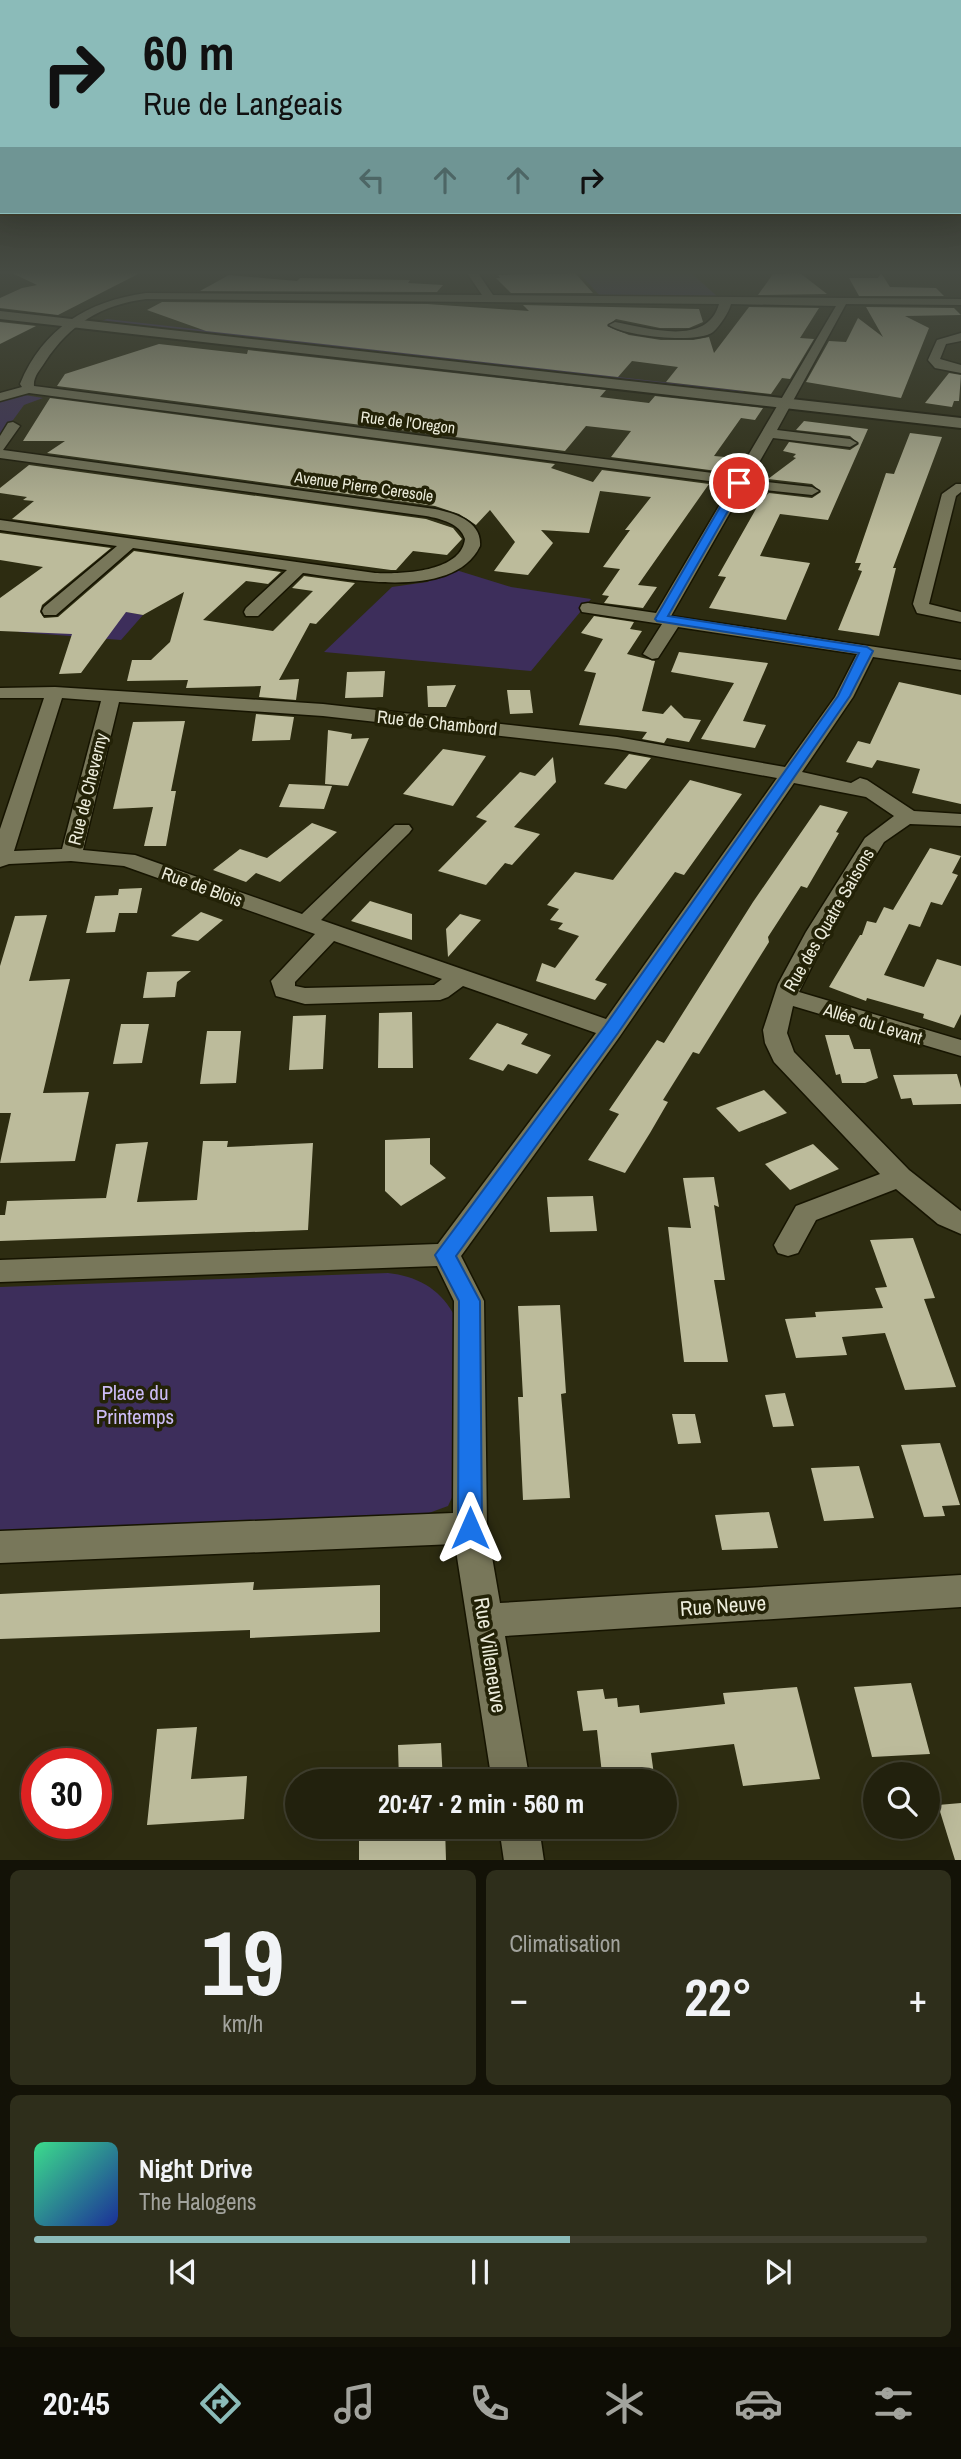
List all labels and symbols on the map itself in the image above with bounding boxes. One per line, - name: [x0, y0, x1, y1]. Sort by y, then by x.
- street label: Rue de l'Oregon: [359, 405, 457, 439]
- pin: [709, 453, 769, 513]
- street label: Avenue Pierre Ceresole: [292, 465, 435, 507]
- street label: Rue de Chambord: [376, 704, 498, 741]
- street label: Rue de Cheverny: [61, 730, 114, 848]
- street label: Rue des Quatre Saisons: [777, 844, 880, 996]
- street label: Rue de Blois: [158, 860, 246, 913]
- street label: Allée du Levant: [820, 996, 925, 1050]
- park label: Place du Printemps: [96, 1378, 174, 1431]
- position arrow: [433, 1491, 507, 1565]
- street label: Rue Neuve: [679, 1588, 767, 1623]
- street label: Rue Villeneuve: [467, 1595, 514, 1715]
- speed limit sign: 30: [21, 1748, 112, 1839]

